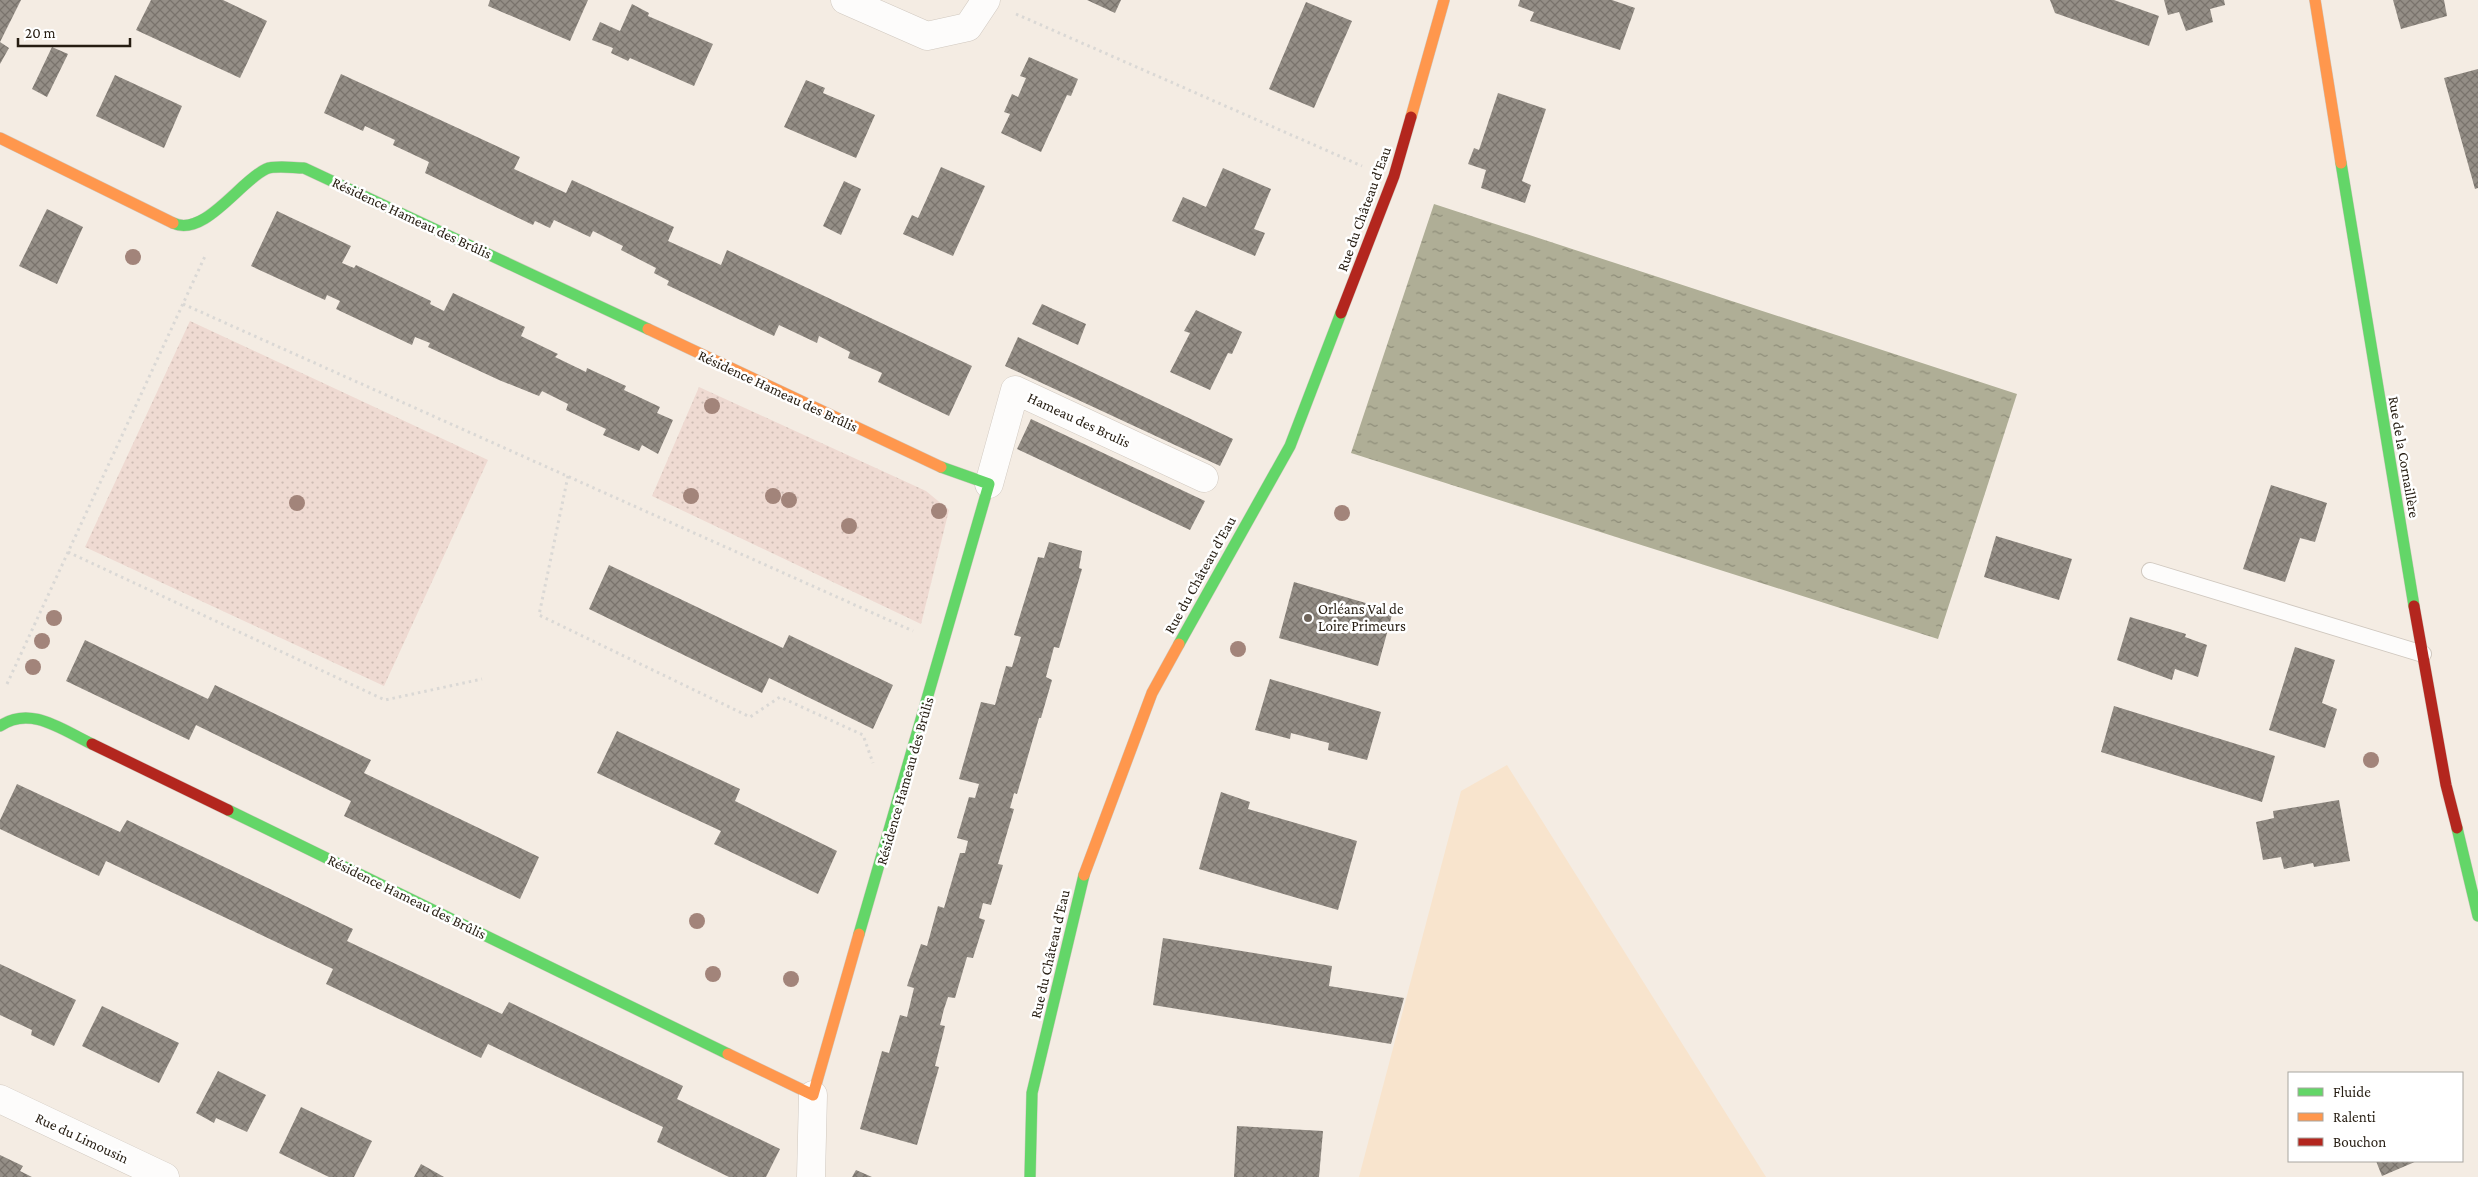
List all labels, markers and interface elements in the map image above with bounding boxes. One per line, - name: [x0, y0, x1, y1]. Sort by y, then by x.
- scale bar: [18, 15, 130, 47]
- text: 20 m: [25, 25, 56, 41]
- street label: Rue du Château d'Eau: [1334, 144, 1394, 274]
- street label: Résidence Hameau des Brûlis: [330, 174, 494, 262]
- street label: Résidence Hameau des Brûlis: [696, 347, 860, 435]
- street label: Hameau des Brulis: [1025, 389, 1133, 451]
- street label: Rue de la Cornaillère: [2385, 395, 2423, 519]
- street label: Rue du Château d'Eau: [1161, 514, 1239, 636]
- place label: Orléans Val de Loire Primeurs: [1318, 601, 1406, 634]
- marker: Orléans Val de Loire Primeurs: [1302, 612, 1314, 624]
- street label: Résidence Hameau des Brûlis: [873, 695, 937, 867]
- street label: Résidence Hameau des Brûlis: [325, 852, 489, 942]
- street label: Rue du Château d'Eau: [1027, 888, 1073, 1020]
- legend: [2288, 1072, 2463, 1162]
- text: Fluide: [2333, 1084, 2371, 1100]
- street label: Rue du Limousin: [33, 1109, 131, 1167]
- text: Ralenti: [2333, 1109, 2376, 1125]
- text: Bouchon: [2333, 1134, 2386, 1150]

